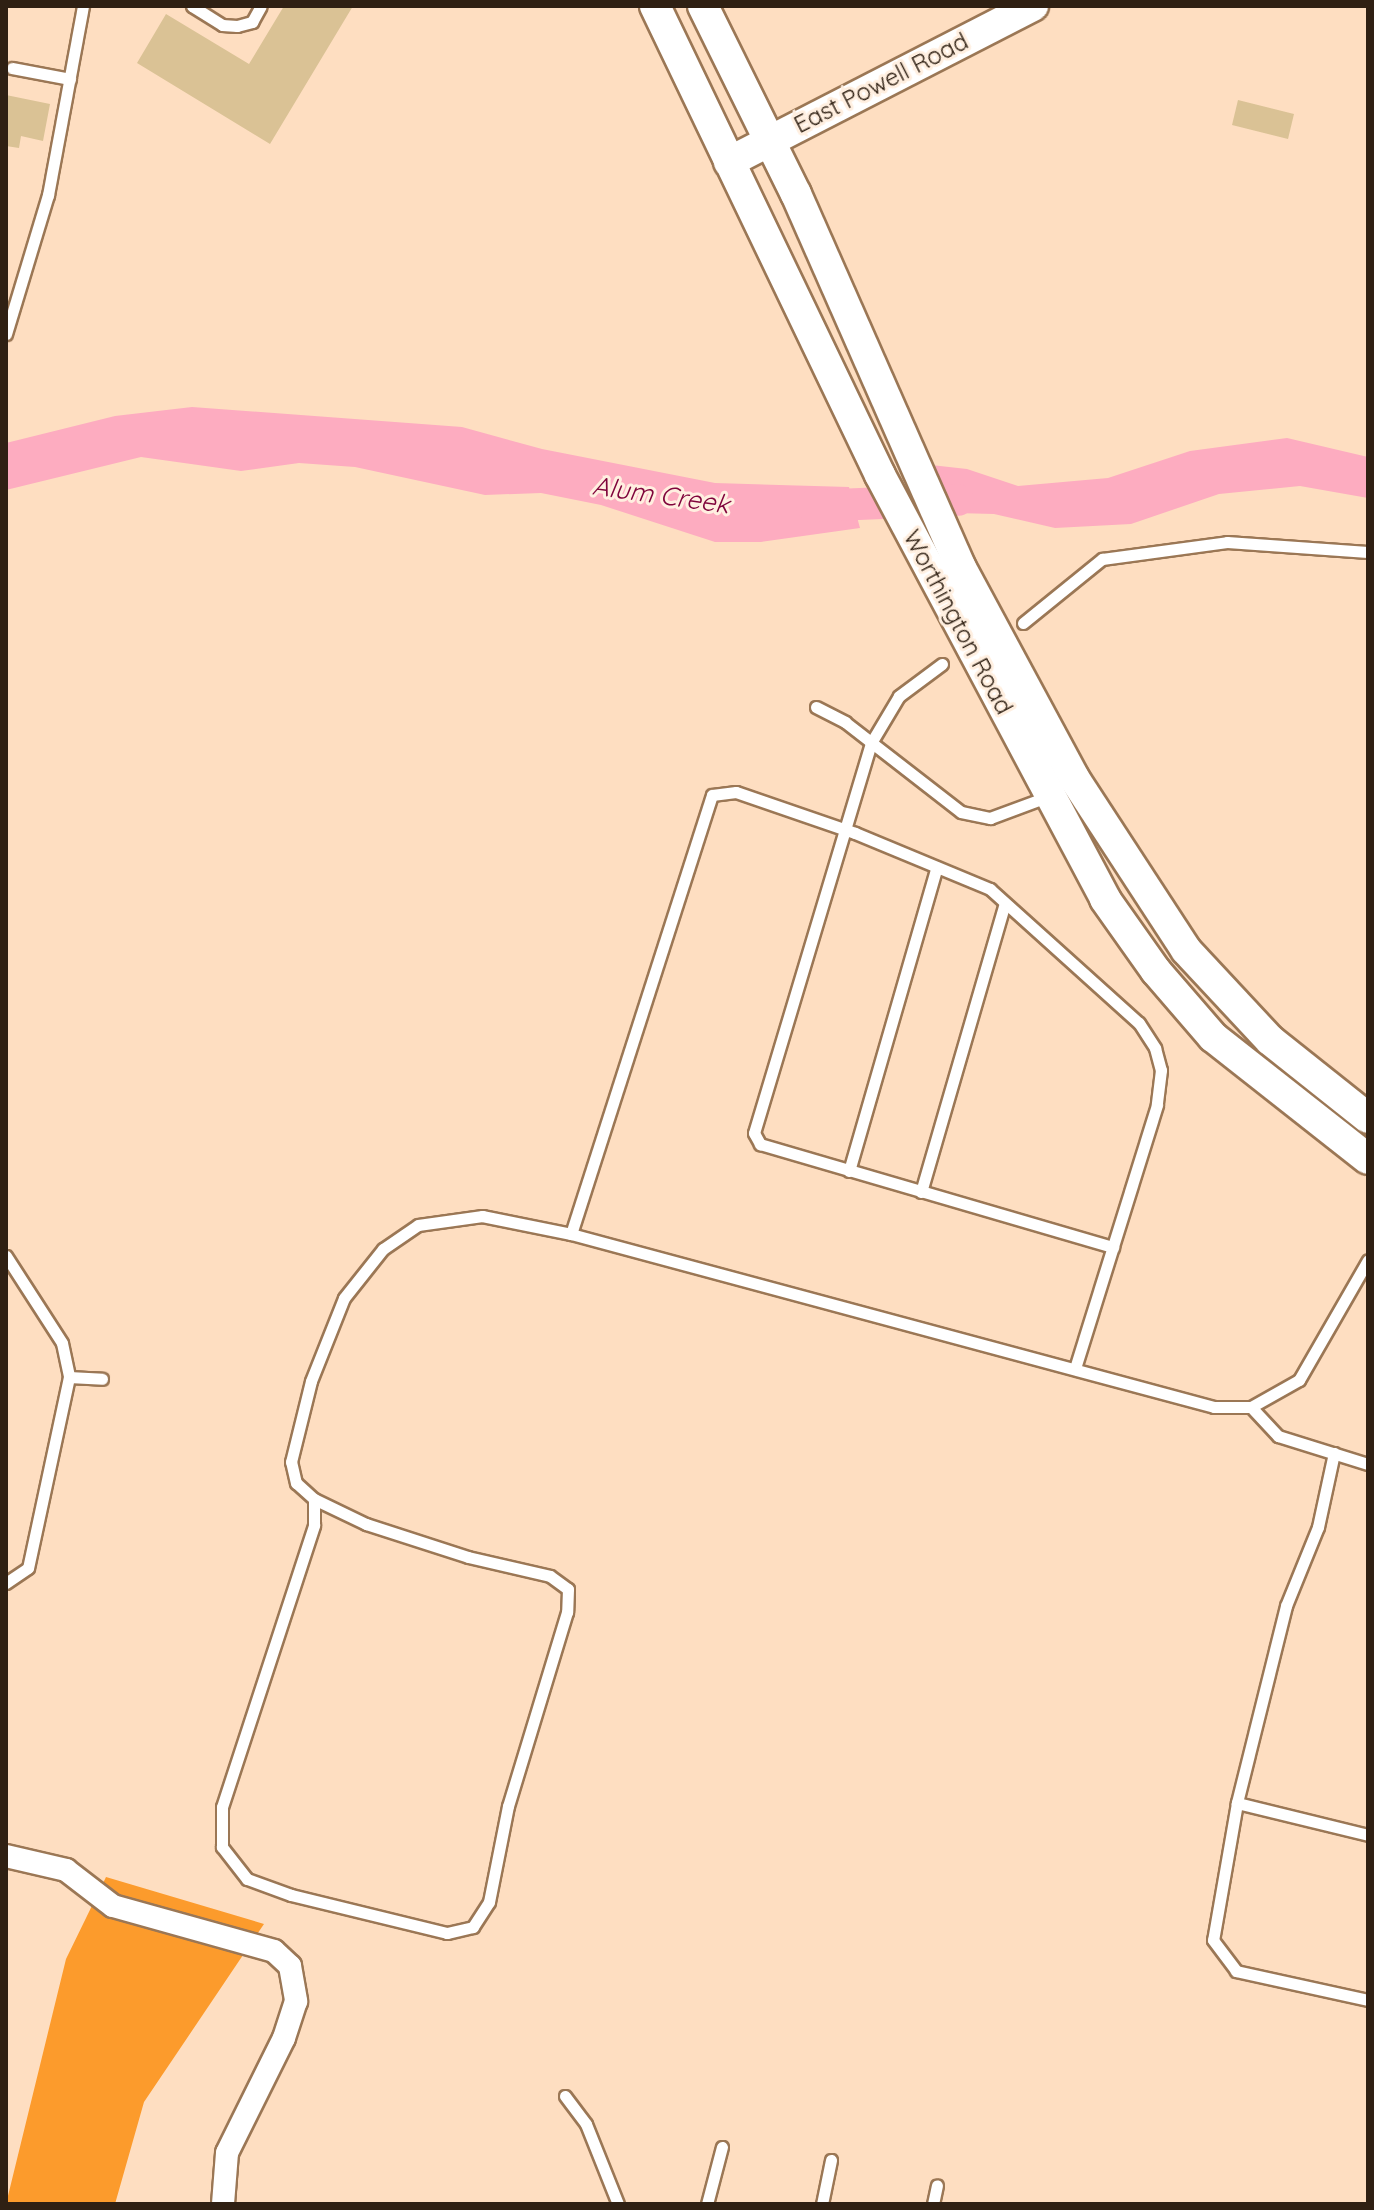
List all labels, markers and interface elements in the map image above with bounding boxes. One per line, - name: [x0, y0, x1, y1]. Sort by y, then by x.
- street label: East Powell Road: [789, 27, 973, 139]
- water label: Alum Creek: [591, 470, 731, 520]
- street label: Worthington Road: [897, 525, 1019, 719]

